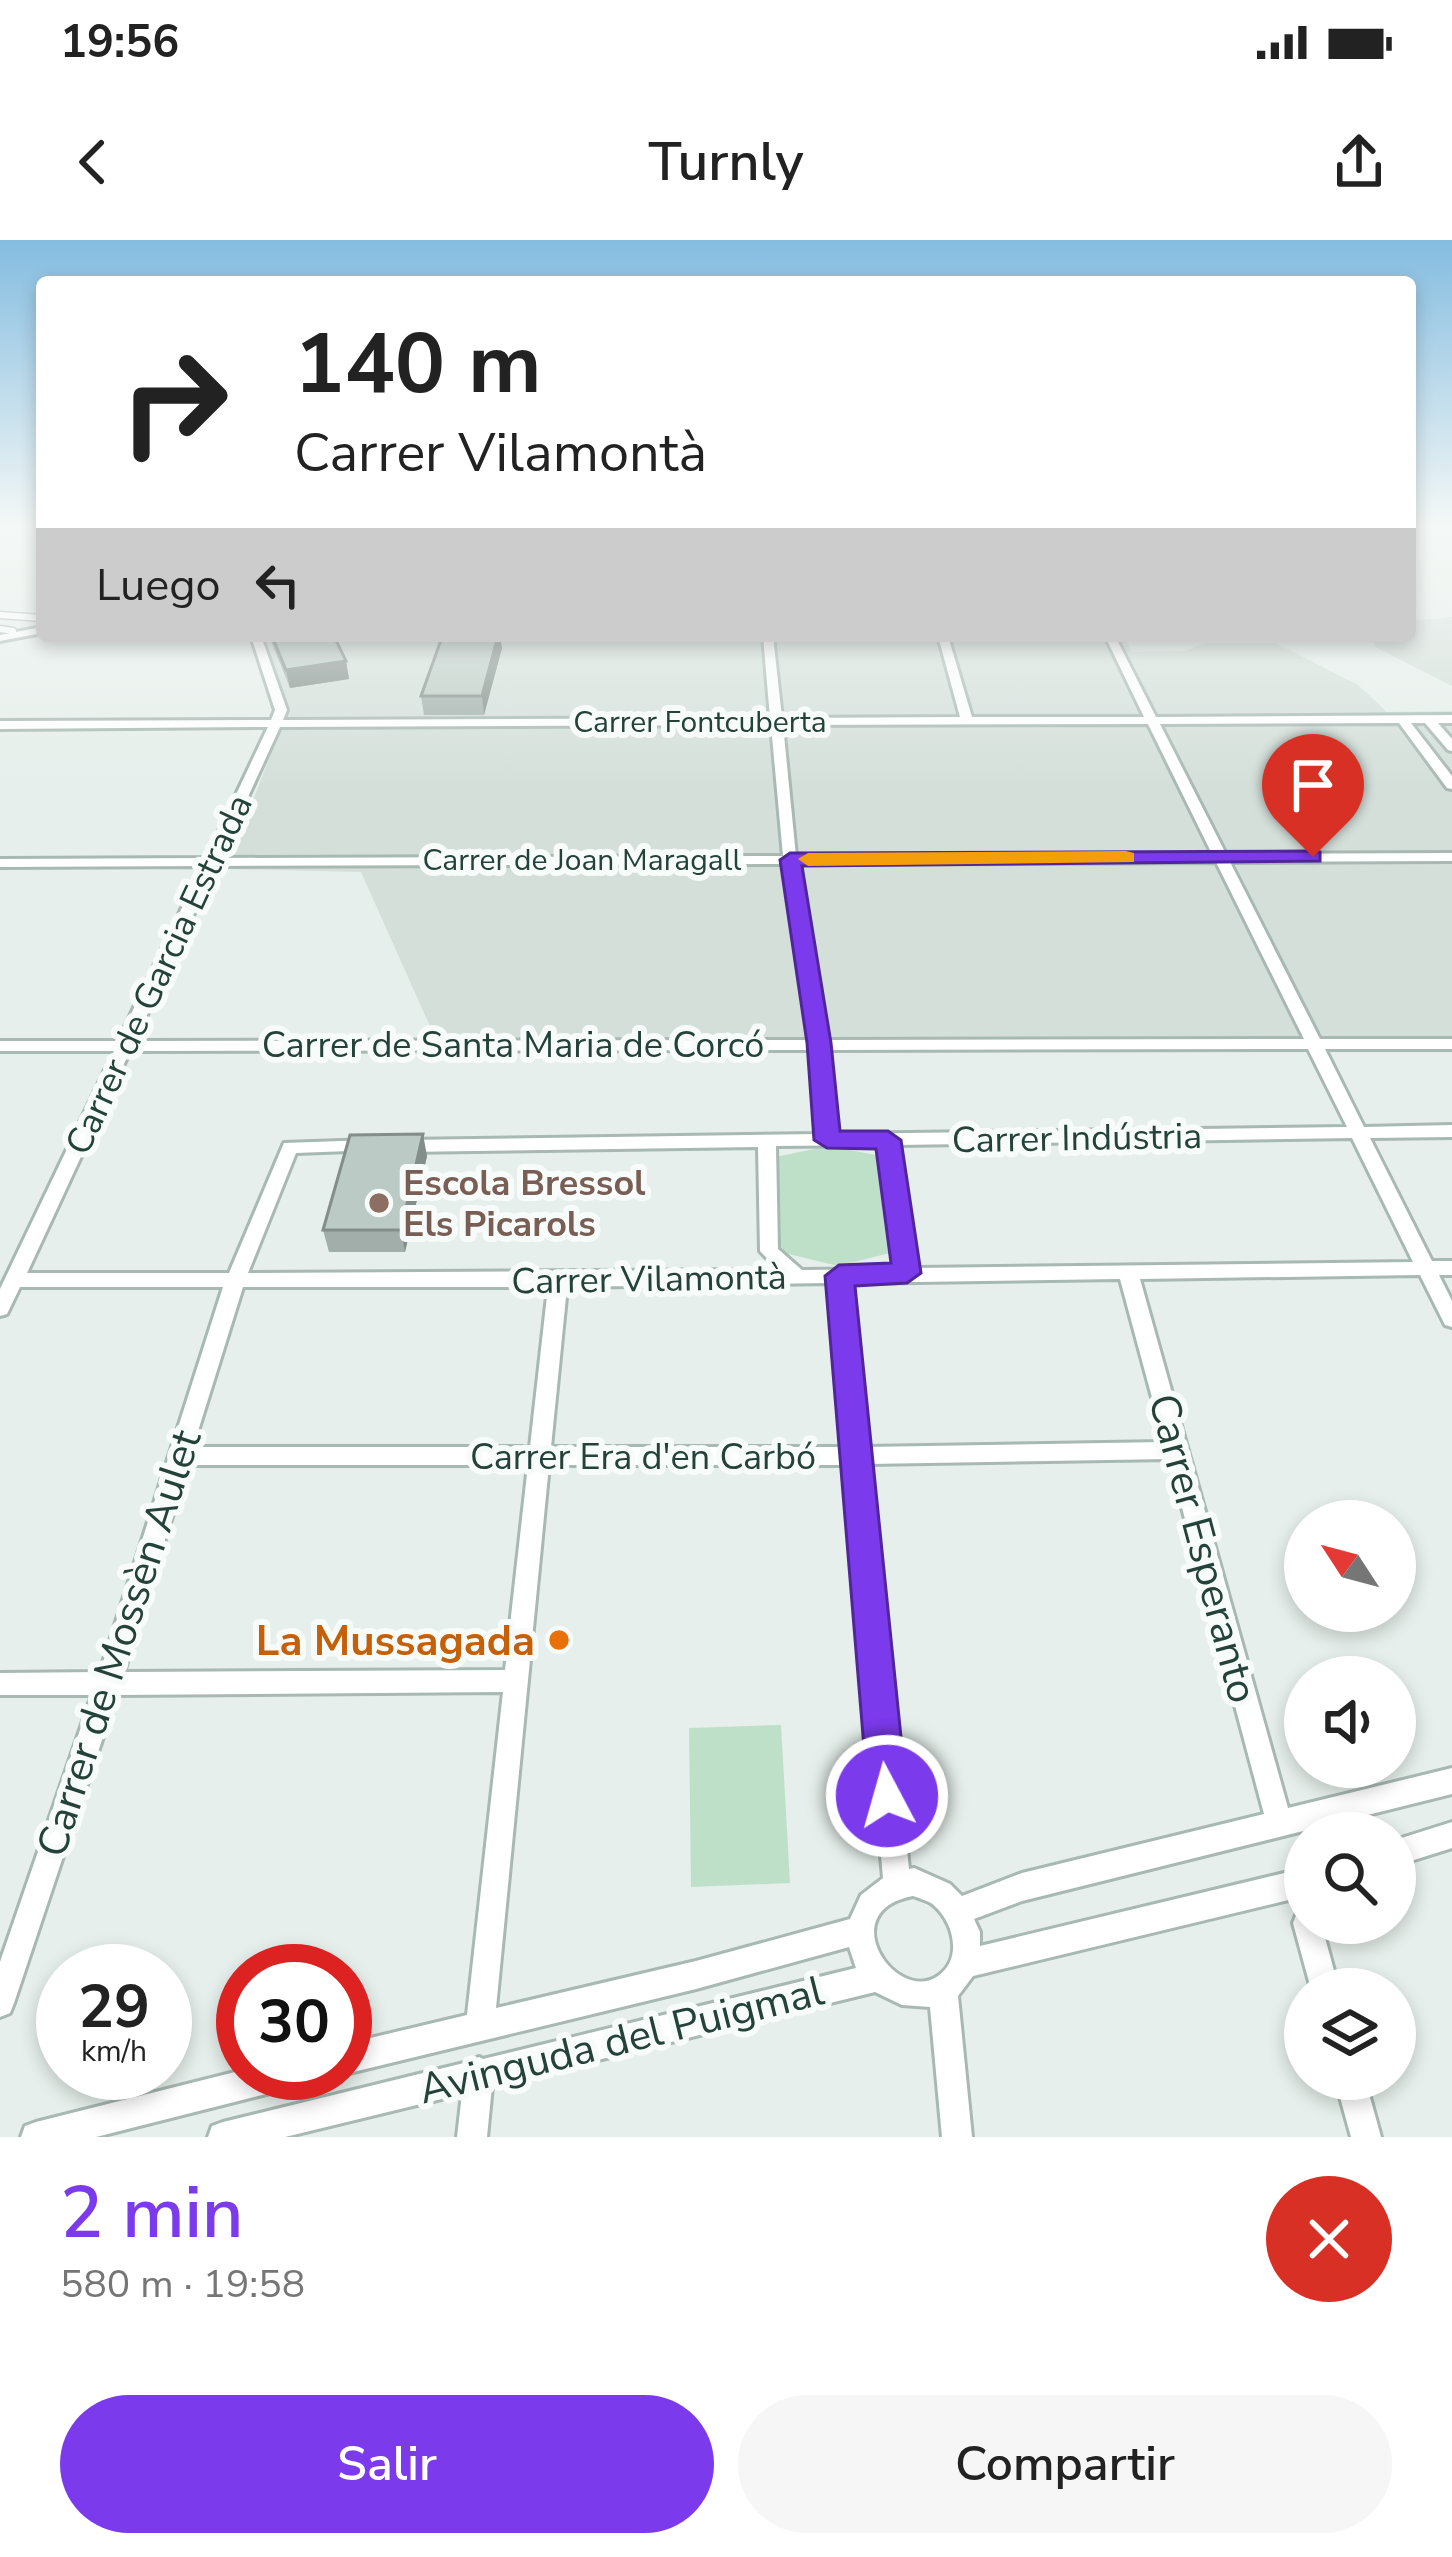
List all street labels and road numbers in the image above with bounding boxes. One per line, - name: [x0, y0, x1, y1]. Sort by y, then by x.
- street label: Carrer Fontcuberta: [573, 702, 827, 743]
- street label: Carrer de Garcia Estrada: [54, 786, 264, 1163]
- street label: Carrer de Joan Maragall: [423, 840, 742, 881]
- street label: Carrer de Santa Maria de Corcó: [262, 1021, 764, 1070]
- street label: Carrer Indústria: [951, 1112, 1203, 1165]
- street label: Carrer Vilamontà: [511, 1253, 787, 1306]
- street label: Carrer Esperanto: [1134, 1388, 1271, 1709]
- street label: Carrer de Mossèn Aulet: [23, 1423, 215, 1864]
- street label: Carrer Era d'en Carbó: [470, 1433, 816, 1482]
- street label: Avinguda del Puigmal: [413, 1962, 830, 2118]

